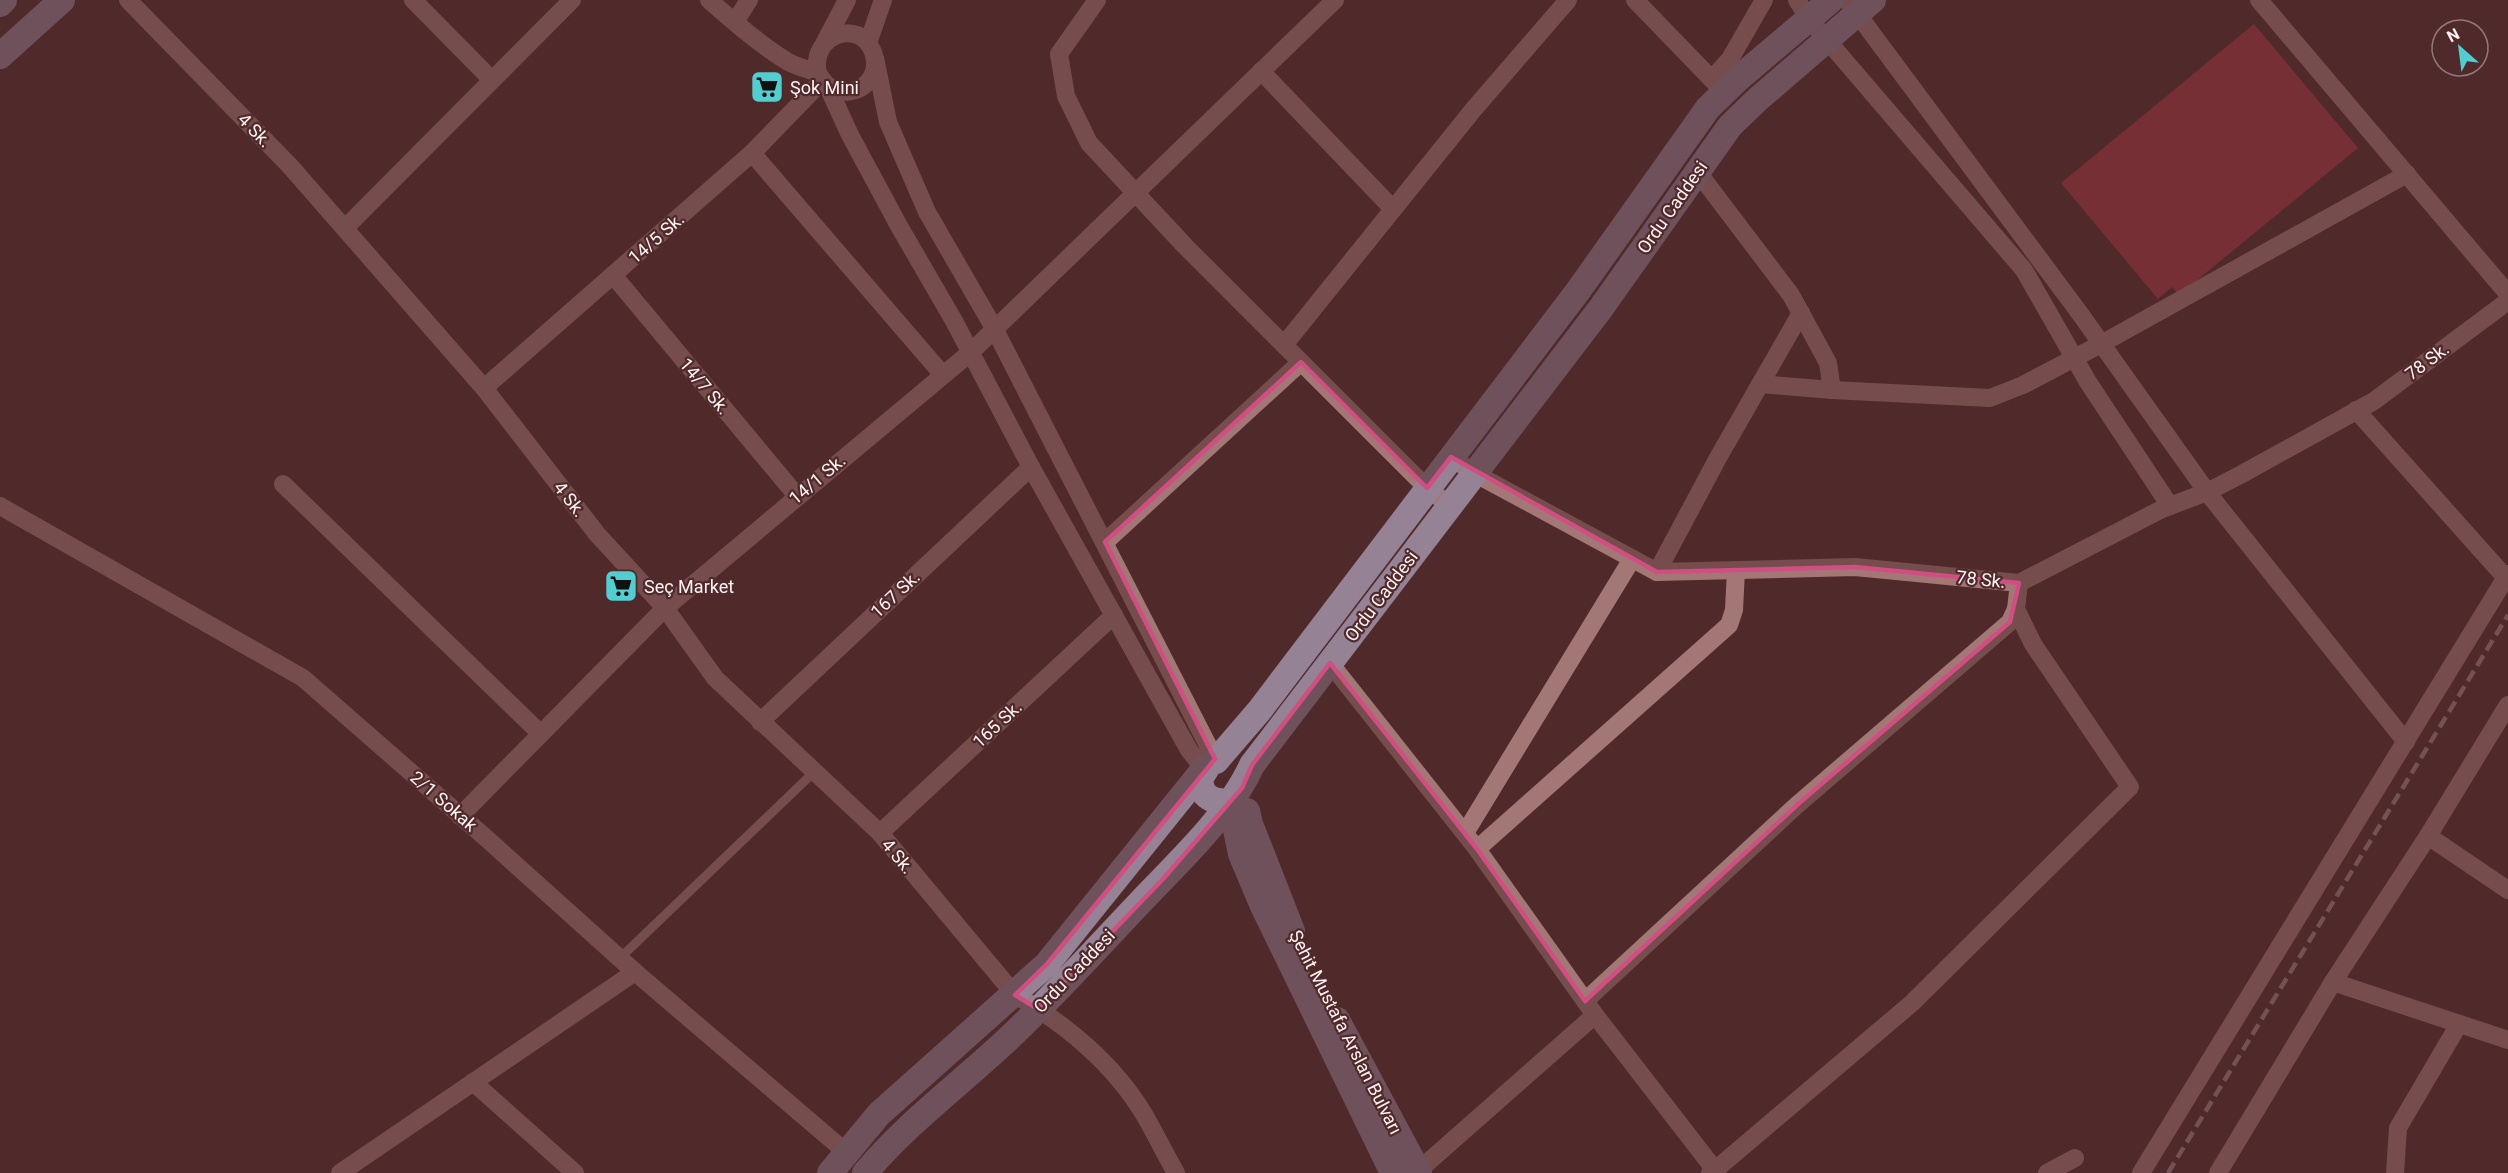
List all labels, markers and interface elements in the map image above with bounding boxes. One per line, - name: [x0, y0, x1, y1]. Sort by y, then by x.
- north arrow: [2430, 18, 2490, 78]
- text: N: [2444, 24, 2463, 46]
- supermarket icon: Şok Mini: [749, 69, 785, 105]
- place label: Şok Mini: [790, 77, 859, 98]
- street label: 4 Sk.: [234, 109, 276, 151]
- street label: Ordu Caddesi: [1632, 157, 1712, 257]
- street label: 14/5 Sk.: [624, 208, 688, 268]
- street label: 78 Sk.: [2401, 338, 2453, 384]
- street label: 14/7 Sk.: [675, 354, 735, 418]
- street label: 14/1 Sk.: [785, 449, 849, 509]
- street label: 4 Sk.: [550, 477, 590, 521]
- street label: Ordu Caddesi: [1340, 547, 1422, 645]
- street label: 167 Sk.: [866, 566, 924, 622]
- street label: 78 Sk.: [1955, 566, 2007, 592]
- supermarket icon: Seç Market: [603, 568, 639, 604]
- place label: Seç Market: [644, 576, 734, 597]
- street label: 165 Sk.: [968, 696, 1026, 752]
- street label: 2/1 Sokak: [406, 766, 482, 836]
- street label: 4 Sk.: [877, 834, 919, 878]
- street label: Ordu Caddesi: [1029, 925, 1119, 1017]
- street label: Şehit Mustafa Arslan Bulvarı: [1285, 926, 1407, 1138]

